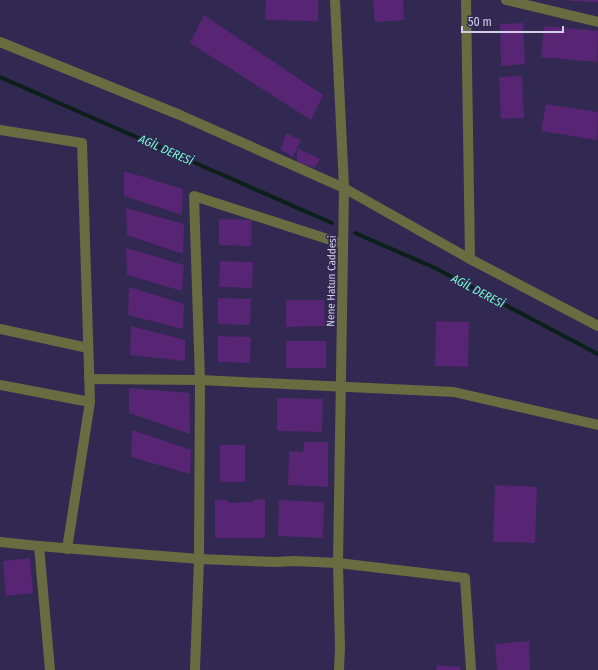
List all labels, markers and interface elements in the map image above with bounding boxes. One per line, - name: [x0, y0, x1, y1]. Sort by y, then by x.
- scale bar: [462, 8, 563, 34]
- text: 50 m: [468, 15, 492, 29]
- water label: AGİL DERESİ: [136, 130, 197, 169]
- street label: Nene Hatun Caddesi: [324, 235, 339, 327]
- water label: AGİL DERESİ: [448, 270, 508, 311]

